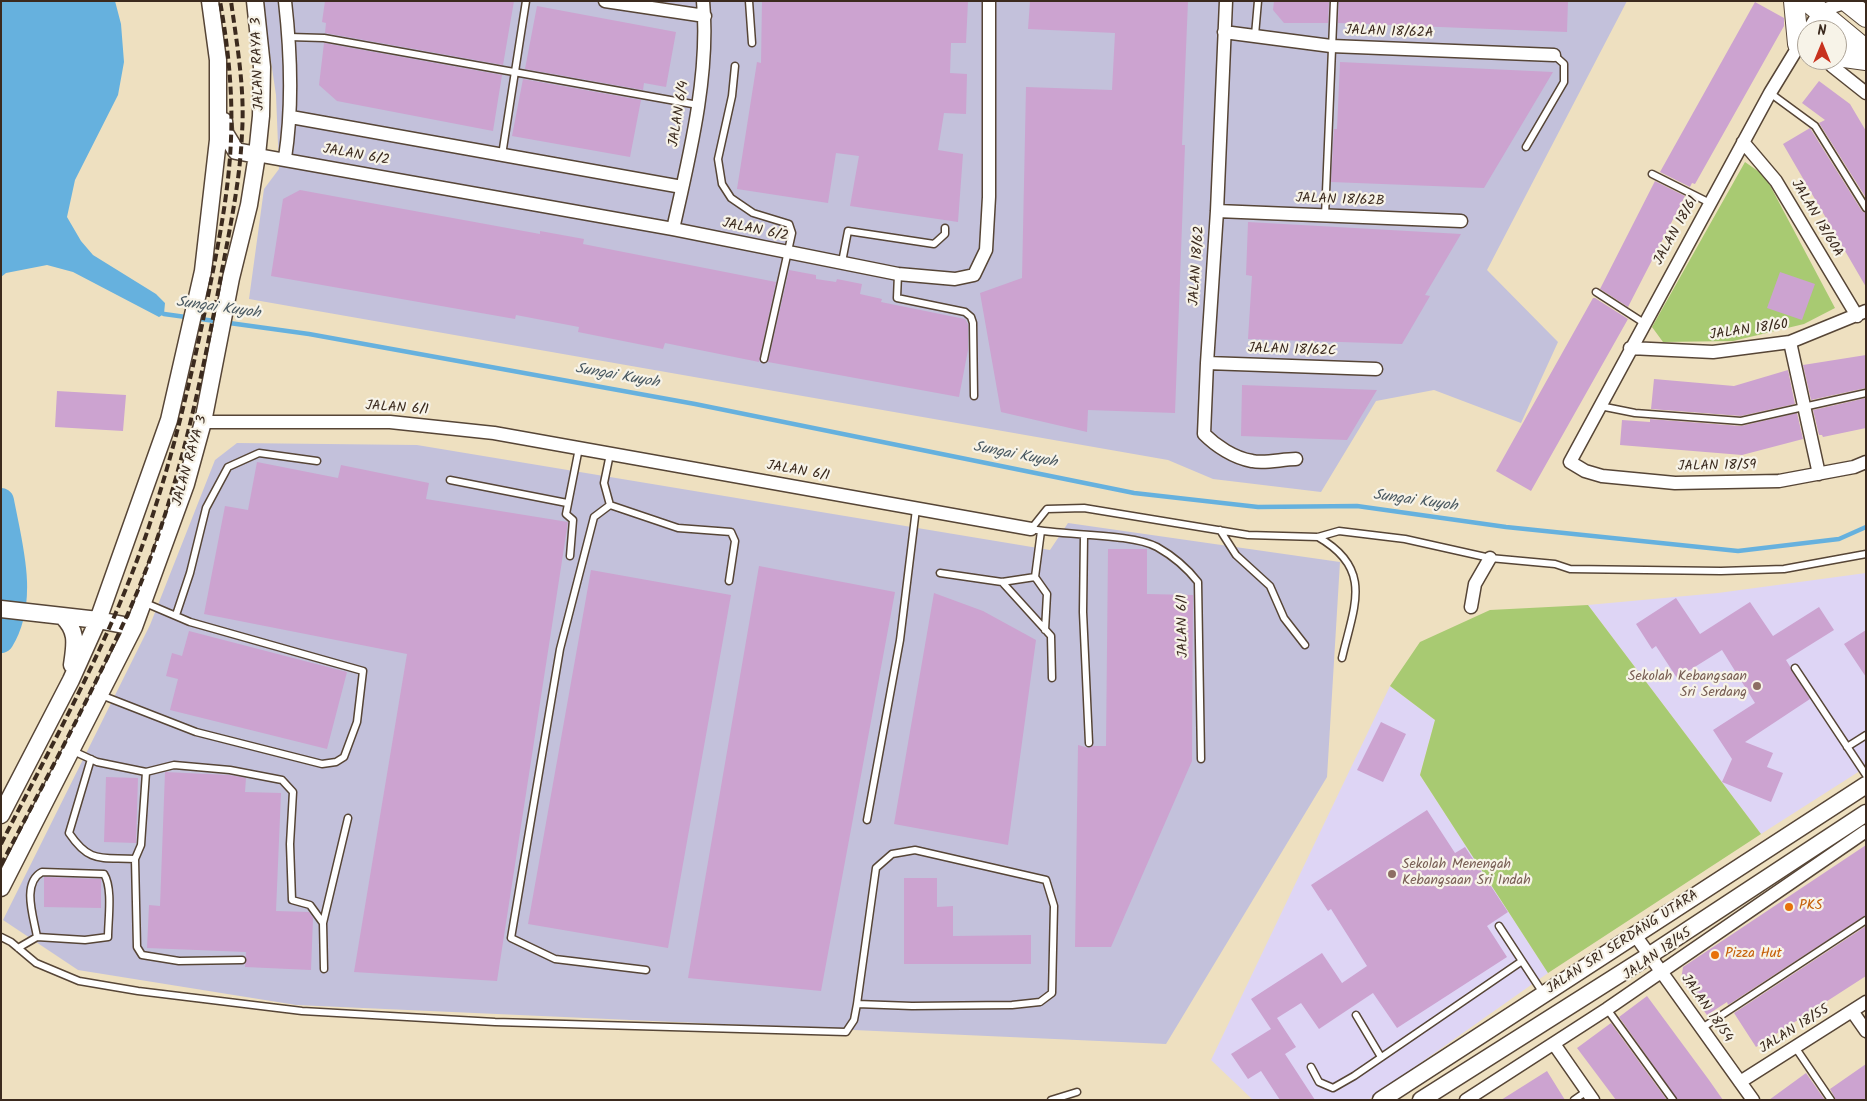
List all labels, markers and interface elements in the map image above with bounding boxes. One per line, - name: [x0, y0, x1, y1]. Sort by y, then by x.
- street label: JALAN RAYA 3: [249, 17, 269, 111]
- north arrow: [1797, 20, 1847, 70]
- text: N: [1818, 20, 1826, 42]
- street label: JALAN 18/62A: [1344, 23, 1434, 43]
- street label: JALAN 6/4: [666, 80, 694, 148]
- street label: JALAN 6/2: [321, 142, 391, 170]
- street label: JALAN 18/60A: [1786, 177, 1846, 261]
- street label: JALAN 18/62B: [1295, 191, 1385, 211]
- street label: JALAN 18/61: [1651, 194, 1703, 268]
- street label: JALAN 6/2: [720, 216, 790, 246]
- street label: JALAN 18/62: [1187, 226, 1209, 306]
- water label: Sungai Kuyoh: [175, 294, 261, 324]
- street label: JALAN 18/60: [1709, 317, 1789, 345]
- street label: JALAN 18/62C: [1248, 341, 1336, 361]
- water label: Sungai Kuyoh: [574, 361, 660, 393]
- street label: JALAN 6/1: [365, 398, 429, 420]
- street label: JALAN RAYA 3: [170, 414, 212, 508]
- water label: Sungai Kuyoh: [972, 439, 1058, 473]
- street label: JALAN 6/1: [765, 458, 831, 486]
- street label: JALAN 18/59: [1678, 458, 1756, 476]
- water label: Sungai Kuyoh: [1372, 487, 1458, 517]
- street label: JALAN 6/1: [1175, 594, 1193, 658]
- place label: Sekolah Kebangsaan Sri Serdang: [1628, 670, 1747, 702]
- marker: Sekolah Kebangsaan Sri Serdang: [1751, 680, 1763, 692]
- place label: Sekolah Menengah Kebangsaan Sri Indah: [1402, 858, 1531, 890]
- marker: Sekolah Menengah Kebangsaan Sri Indah: [1386, 868, 1398, 880]
- street label: JALAN SRI SERDANG UTARA: [1544, 888, 1702, 998]
- place label: PKS: [1799, 899, 1822, 915]
- marker: PKS: [1783, 901, 1795, 913]
- street label: JALAN 18/45: [1621, 925, 1695, 985]
- place label: Pizza Hut: [1725, 947, 1782, 963]
- marker: Pizza Hut: [1709, 949, 1721, 961]
- street label: JALAN 18/54: [1676, 972, 1736, 1046]
- street label: JALAN 18/55: [1757, 1002, 1833, 1058]

